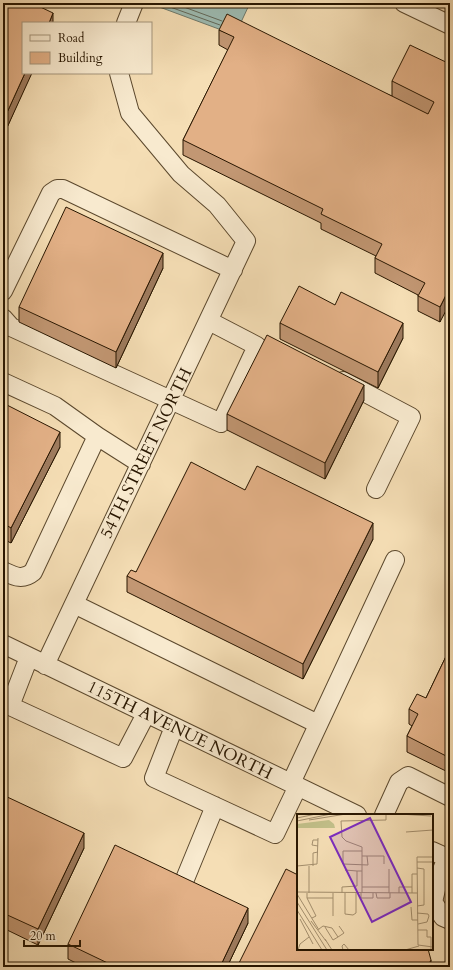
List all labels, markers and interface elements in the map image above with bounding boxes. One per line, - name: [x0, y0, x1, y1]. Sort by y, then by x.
- legend: [22, 22, 152, 74]
- text: Road: [58, 30, 85, 46]
- text: Building: [58, 50, 103, 66]
- street label: 54TH STREET NORTH: [95, 364, 197, 542]
- street label: 115TH AVENUE NORTH: [83, 675, 277, 785]
- inset map: [297, 814, 433, 950]
- scale bar: [24, 922, 80, 948]
- text: 20 m: [30, 928, 57, 944]

